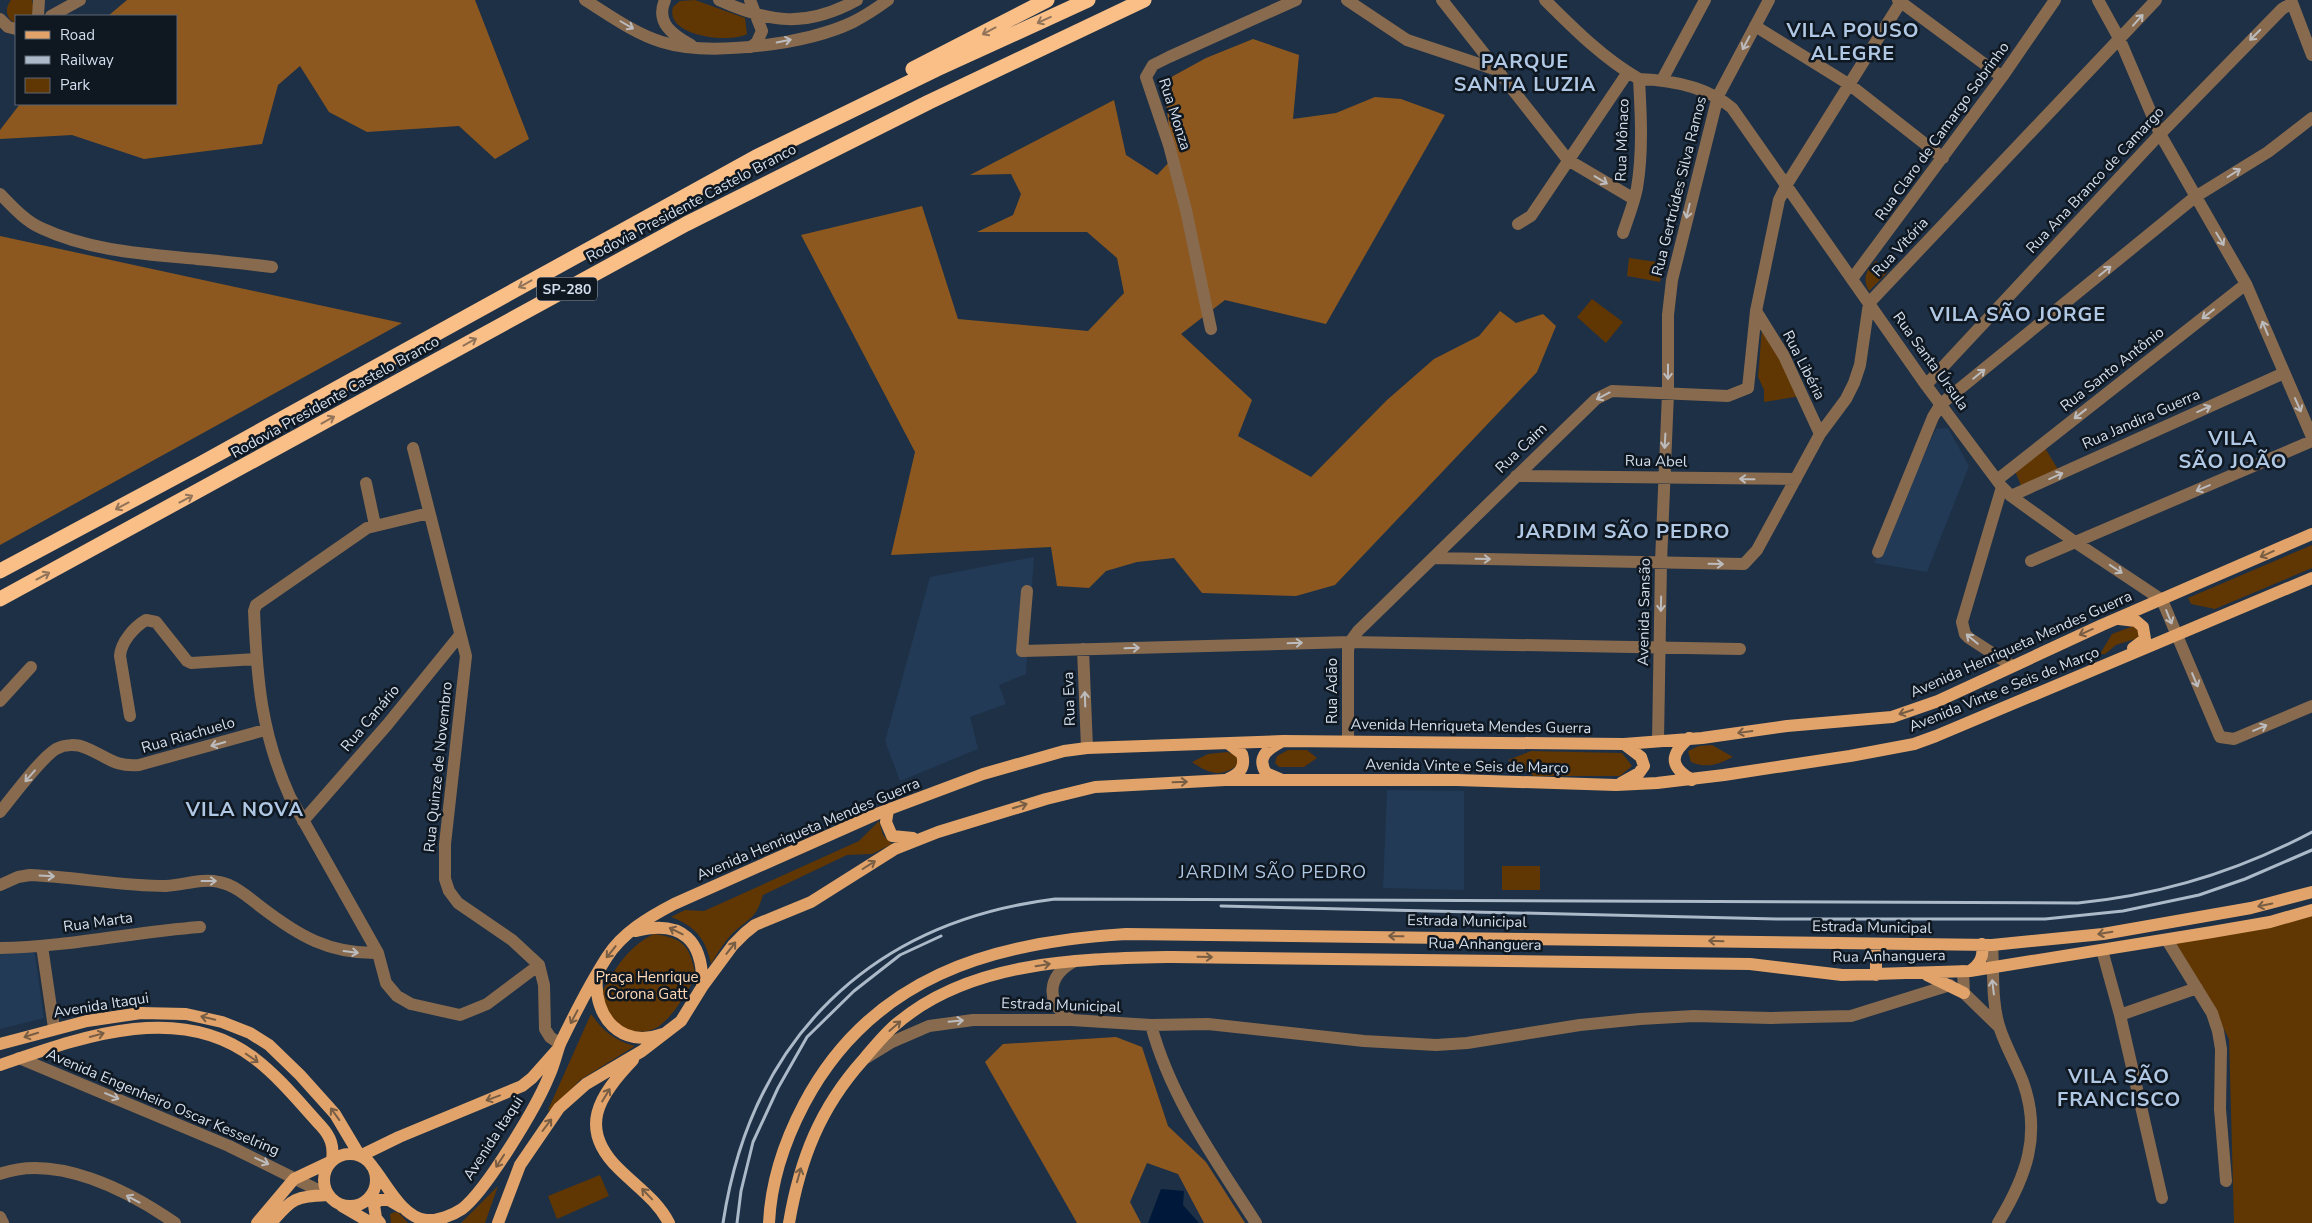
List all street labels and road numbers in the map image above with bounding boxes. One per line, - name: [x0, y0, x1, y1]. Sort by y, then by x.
- street label: Rua Claro de Camargo Sobrinho: [1870, 38, 2014, 224]
- street label: Rua Monza: [1154, 75, 1196, 153]
- street label: Rua Gertrúdes Silva Ramos: [1647, 94, 1711, 278]
- street label: Rua Mônaco: [1611, 98, 1633, 182]
- street label: Rua Ana Branco de Camargo: [2022, 102, 2168, 258]
- street label: Rodovia Presidente Castelo Branco: [582, 139, 800, 267]
- street label: Rua Vitória: [1867, 213, 1933, 281]
- road number: SP-280: [537, 278, 597, 300]
- street label: Rua Santa Úrsula: [1888, 307, 1974, 414]
- street label: Rua Santo Antônio: [2056, 322, 2168, 416]
- street label: Rua Libéria: [1778, 327, 1830, 403]
- street label: Rodovia Presidente Castelo Branco: [227, 331, 443, 463]
- street label: Rua Jandira Guerra: [2079, 384, 2203, 454]
- street label: Rua Caim: [1491, 418, 1551, 478]
- street label: Rua Abel: [1625, 450, 1688, 472]
- street label: Avenida Sansão: [1633, 558, 1655, 666]
- street label: Avenida Henriqueta Mendes Guerra: [1907, 586, 2135, 702]
- street label: Avenida Vinte e Seis de Março: [1906, 642, 2102, 736]
- street label: Rua Adão: [1322, 658, 1342, 724]
- street label: Rua Eva: [1058, 671, 1080, 727]
- street label: Rua Canário: [336, 680, 404, 756]
- street label: Rua Quinze de Novembro: [419, 681, 457, 853]
- street label: Rua Riachuelo: [139, 712, 237, 758]
- street label: Avenida Henriqueta Mendes Guerra: [1351, 714, 1591, 738]
- street label: Avenida Vinte e Seis de Março: [1365, 754, 1569, 778]
- street label: Avenida Henriqueta Mendes Guerra: [693, 773, 923, 885]
- street label: Rua Marta: [62, 907, 134, 937]
- street label: Estrada Municipal: [1407, 910, 1528, 932]
- street label: Estrada Municipal: [1812, 916, 1933, 938]
- street label: Rua Anhanguera: [1428, 933, 1542, 955]
- street label: Rua Anhanguera: [1832, 945, 1946, 967]
- street label: Avenida Itaqui: [52, 988, 150, 1022]
- street label: Estrada Municipal: [1001, 993, 1122, 1017]
- street label: Avenida Engenheiro Oscar Kesselring: [43, 1044, 283, 1160]
- street label: Avenida Itaqui: [458, 1092, 528, 1184]

